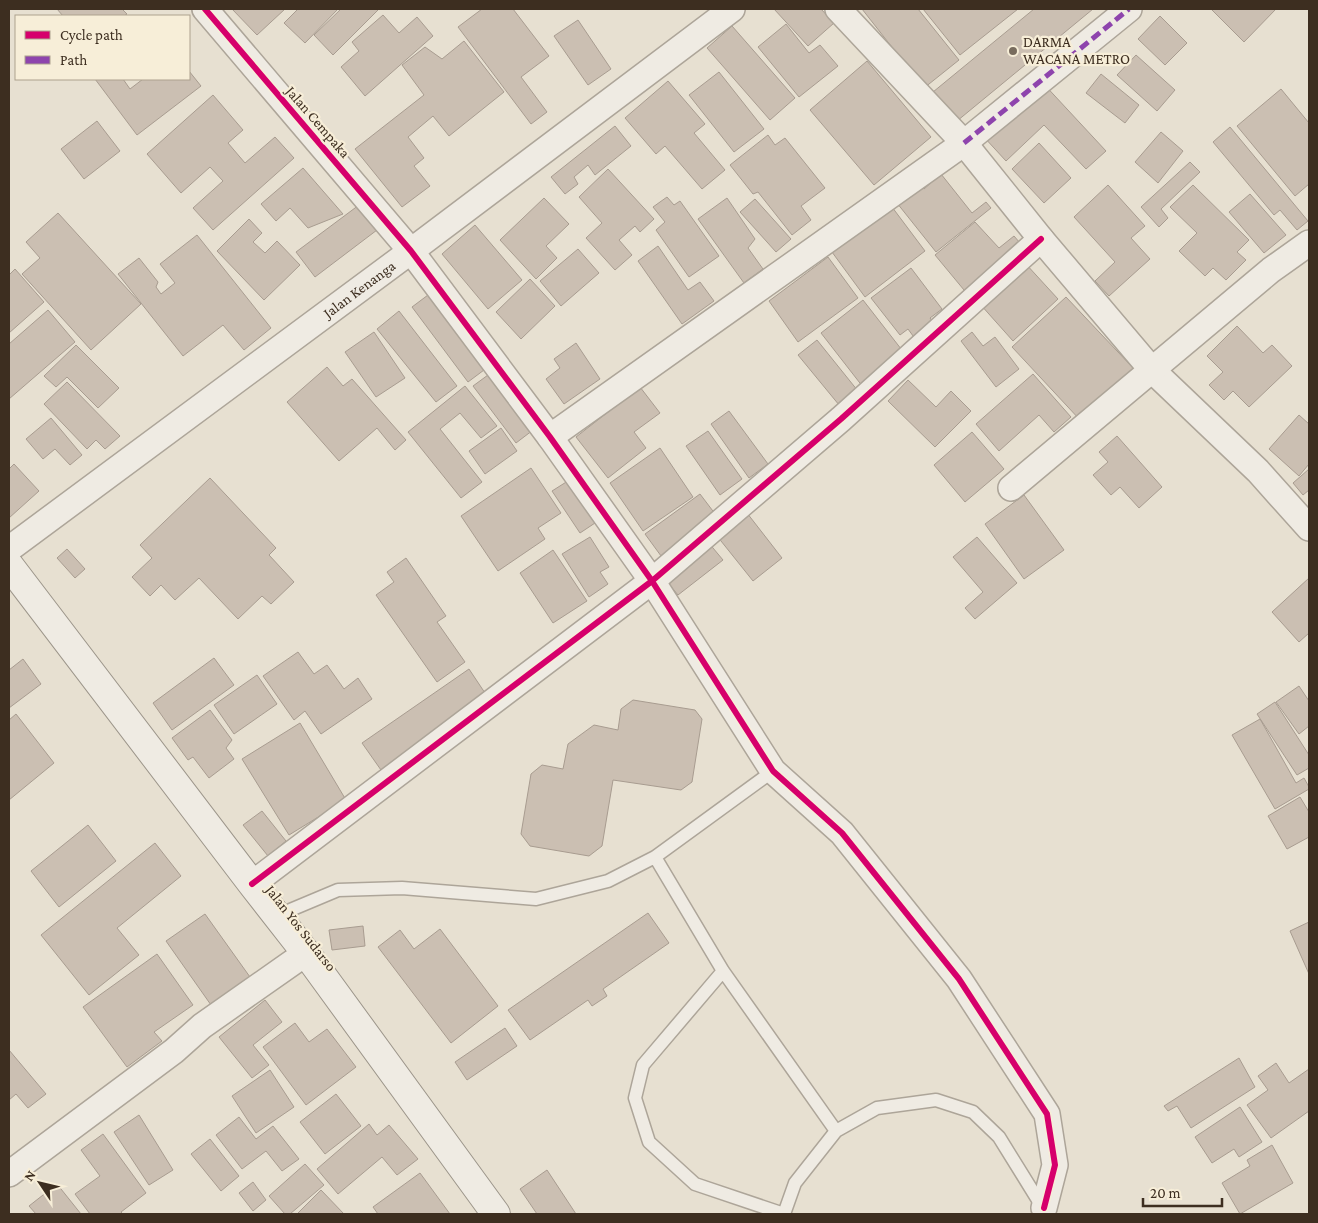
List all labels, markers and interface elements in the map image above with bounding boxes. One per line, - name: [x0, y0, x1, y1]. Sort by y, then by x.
- legend: [15, 15, 190, 80]
- text: Cycle path: [60, 27, 123, 44]
- place label: DARMA WACANA METRO: [1023, 34, 1130, 67]
- marker: DARMA WACANA METRO: [1007, 45, 1019, 57]
- text: Path: [60, 52, 87, 68]
- street label: Jalan Cempaka: [281, 82, 353, 162]
- street label: Jalan Kenanga: [319, 257, 398, 323]
- street label: Jalan Yos Sudarso: [260, 880, 339, 975]
- north arrow: [15, 1158, 65, 1208]
- text: N: [20, 1167, 39, 1184]
- scale bar: [1143, 1176, 1222, 1208]
- text: 20 m: [1150, 1185, 1181, 1201]

